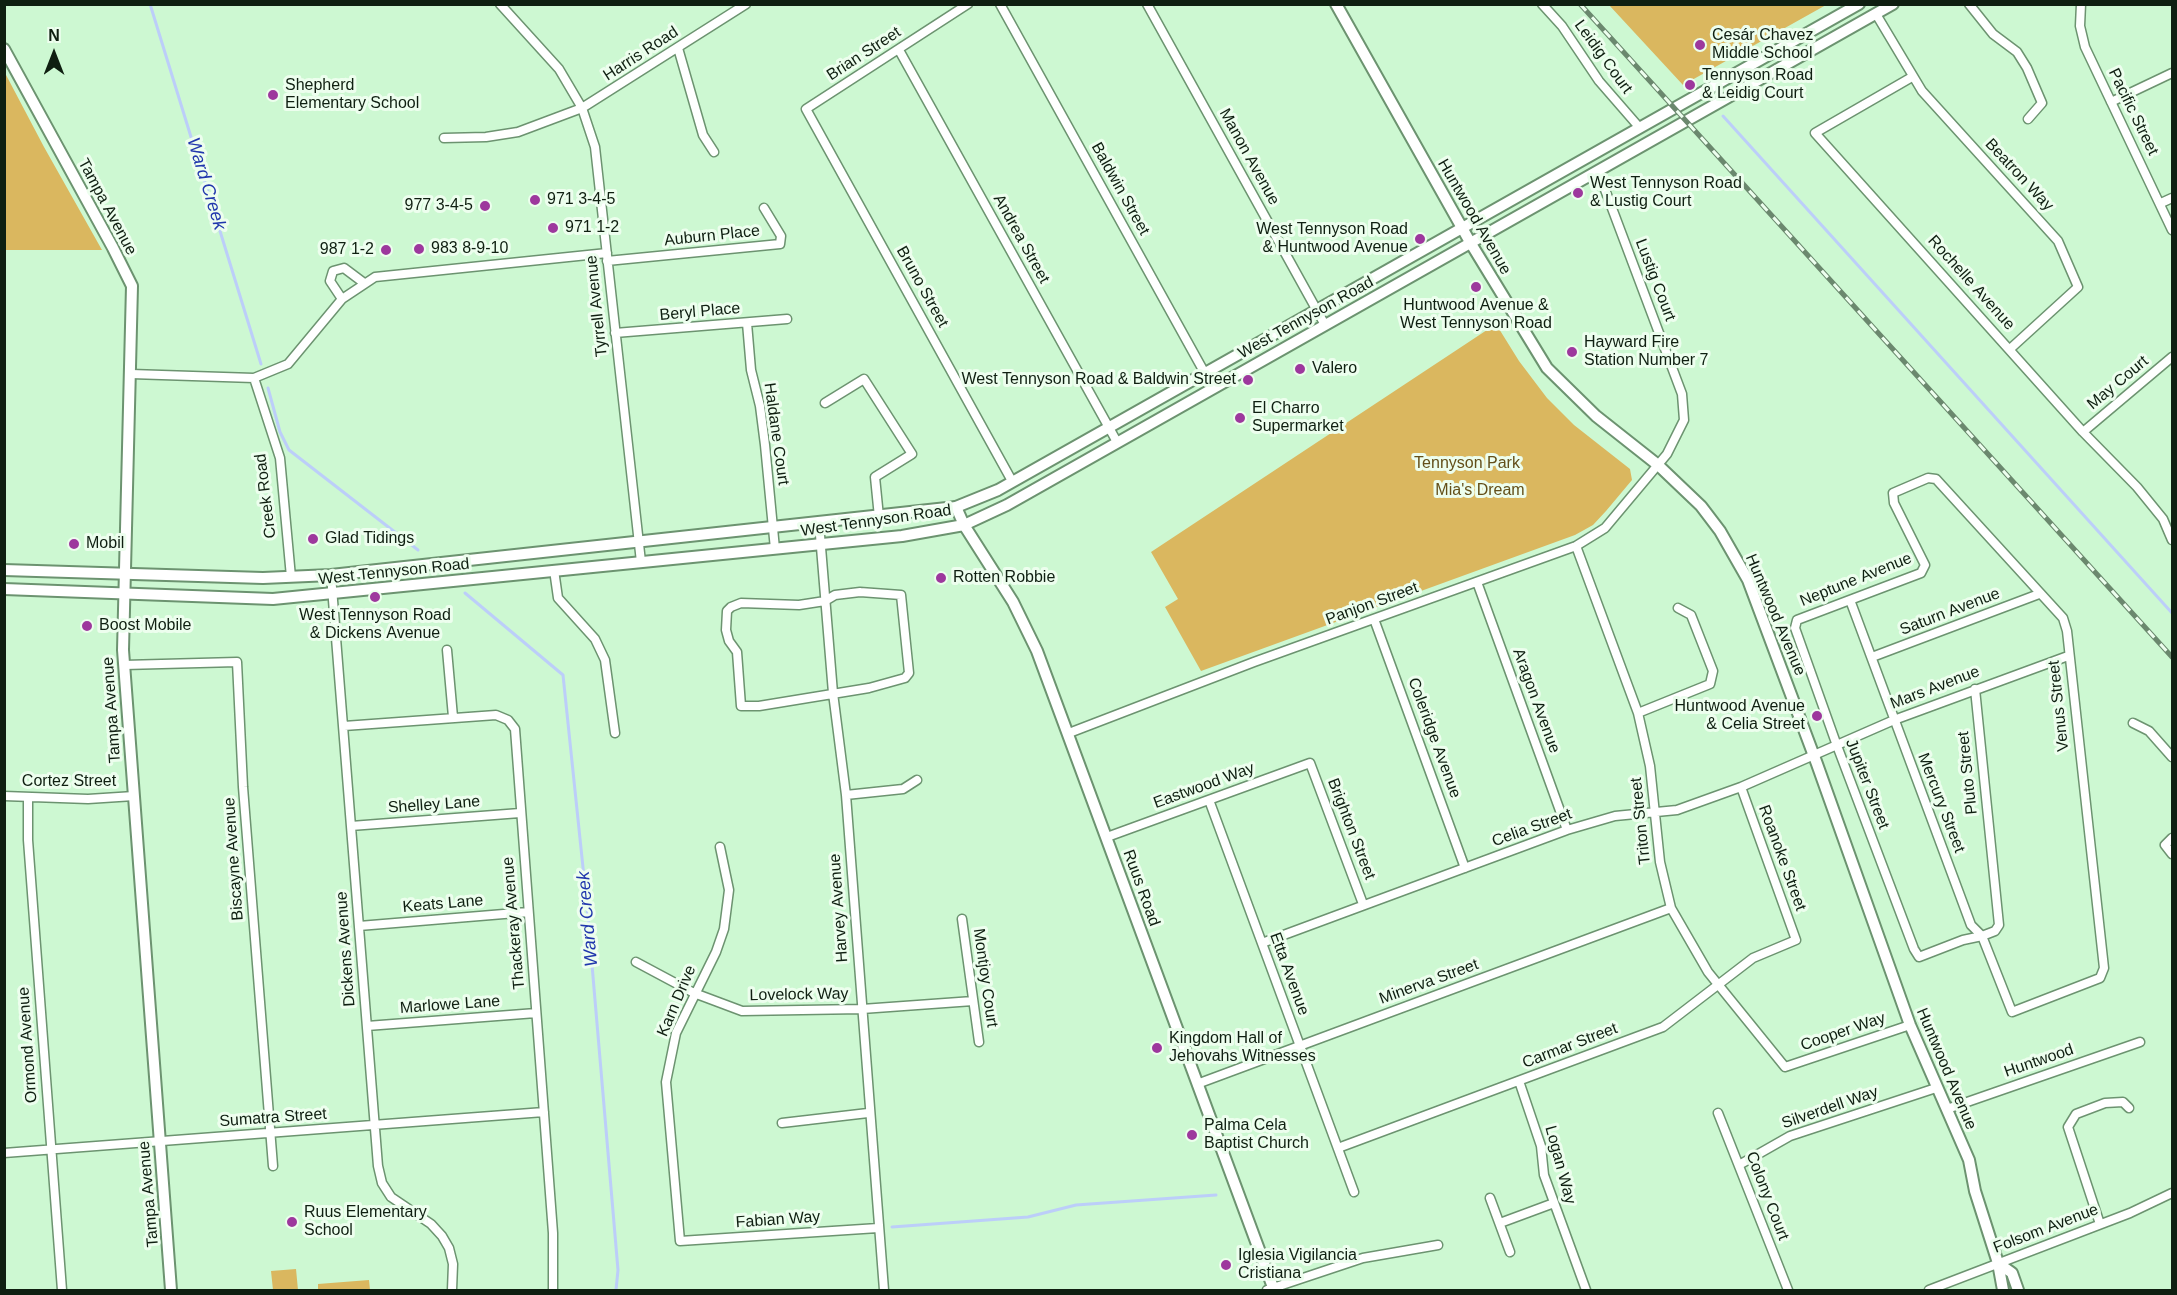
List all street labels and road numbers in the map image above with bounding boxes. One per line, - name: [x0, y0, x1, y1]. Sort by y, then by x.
- street label: Leidig Court: [1570, 16, 1636, 98]
- street label: Harris Road: [600, 23, 682, 85]
- street label: Brian Street: [823, 23, 905, 85]
- street label: Pacific Street: [2104, 65, 2162, 159]
- street label: Manon Avenue: [1215, 105, 1283, 209]
- street label: Beatron Way: [1981, 135, 2057, 215]
- street label: Baldwin Street: [1087, 139, 1153, 239]
- street label: Tampa Avenue: [74, 156, 140, 258]
- street label: Huntwood Avenue: [1433, 156, 1515, 278]
- street label: Andrea Street: [989, 191, 1053, 287]
- street label: Auburn Place: [663, 221, 761, 251]
- street label: Rochelle Avenue: [1923, 232, 2019, 334]
- street label: Lustig Court: [1631, 236, 1679, 324]
- street label: Bruno Street: [892, 243, 952, 331]
- street label: Tyrrell Avenue: [582, 254, 612, 358]
- street label: West Tennyson Road: [1235, 273, 1377, 363]
- street label: Beryl Place: [659, 299, 741, 325]
- street label: May Court: [2084, 352, 2152, 414]
- street label: Haldane Court: [759, 382, 793, 486]
- street label: Creek Road: [251, 452, 281, 540]
- street label: West Tennyson Road: [800, 501, 952, 541]
- street label: Neptune Avenue: [1797, 549, 1915, 611]
- street label: Huntwood Avenue: [1741, 551, 1809, 679]
- street label: West Tennyson Road: [318, 555, 470, 589]
- street label: Panjon Street: [1323, 578, 1421, 630]
- street label: Saturn Avenue: [1897, 584, 2003, 640]
- street label: Aragon Avenue: [1508, 646, 1564, 756]
- street label: Tampa Avenue: [99, 656, 125, 764]
- street label: Venus Street: [2045, 659, 2073, 753]
- street label: Mars Avenue: [1888, 662, 1982, 714]
- street label: Coleridge Avenue: [1403, 675, 1465, 801]
- street label: Pluto Street: [1954, 730, 1982, 816]
- street label: Jupiter Street: [1841, 736, 1893, 832]
- street label: Mercury Street: [1913, 751, 1969, 855]
- street label: Eastwood Way: [1151, 759, 1257, 813]
- street label: Cortez Street: [22, 772, 116, 792]
- street label: Brighton Street: [1323, 776, 1379, 882]
- street label: Triton Street: [1627, 777, 1655, 865]
- street label: Shelley Lane: [387, 792, 481, 818]
- street label: Biscayne Avenue: [220, 797, 248, 921]
- street label: Roanoke Street: [1754, 802, 1810, 914]
- street label: Celia Street: [1489, 805, 1575, 851]
- street label: Ruus Road: [1118, 847, 1164, 929]
- street label: Harvey Avenue: [826, 853, 852, 963]
- street label: Thackeray Avenue: [499, 856, 529, 990]
- street label: Dickens Avenue: [332, 891, 360, 1007]
- street label: Keats Lane: [402, 891, 484, 917]
- street label: Montjoy Court: [969, 927, 1001, 1029]
- street label: Etta Avenue: [1265, 930, 1313, 1018]
- street label: Minerva Street: [1377, 955, 1481, 1009]
- street label: Karn Drive: [653, 962, 701, 1040]
- street label: Lovelock Way: [749, 985, 849, 1005]
- street label: Ormond Avenue: [14, 986, 42, 1104]
- street label: Marlowe Lane: [399, 992, 501, 1018]
- street label: Huntwood Avenue: [1912, 1005, 1980, 1133]
- street label: Cooper Way: [1798, 1009, 1888, 1055]
- street label: Carmar Street: [1520, 1019, 1620, 1073]
- street label: Huntwood: [2002, 1040, 2076, 1082]
- street label: Silverdell Way: [1779, 1083, 1881, 1133]
- street label: Sumatra Street: [219, 1105, 327, 1131]
- street label: Logan Way: [1540, 1124, 1580, 1206]
- street label: Tampa Avenue: [135, 1140, 163, 1248]
- street label: Colony Court: [1741, 1149, 1793, 1243]
- street label: Folsom Avenue: [1991, 1200, 2101, 1258]
- street label: Fabian Way: [735, 1207, 821, 1233]

